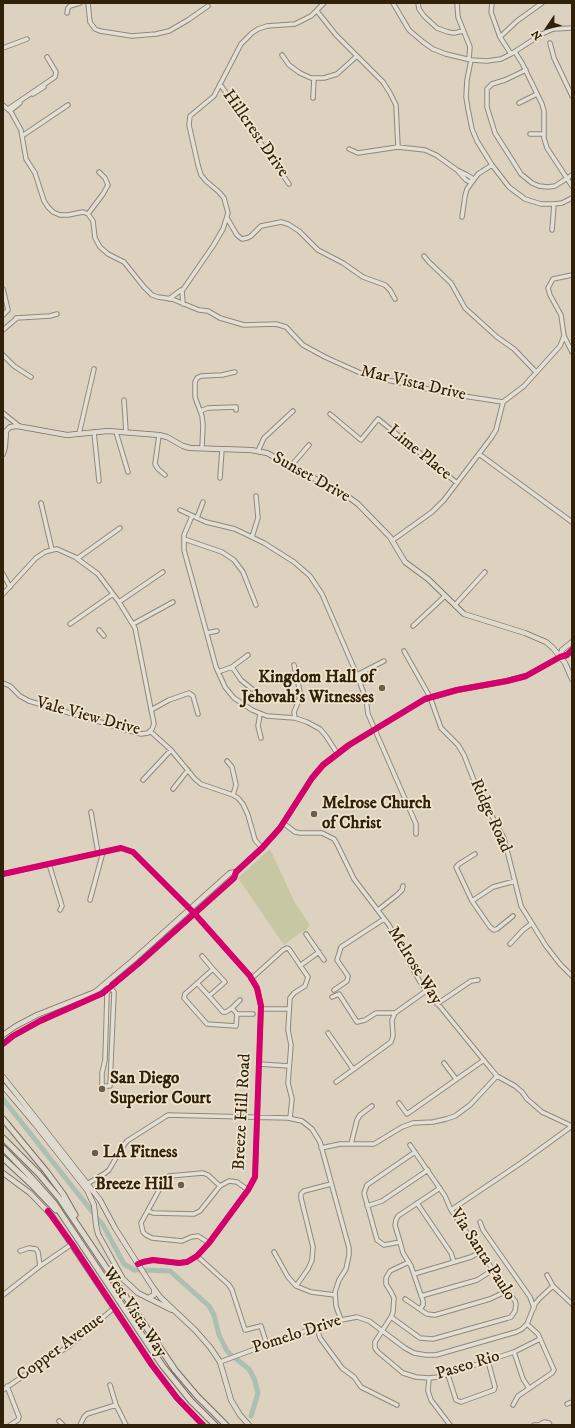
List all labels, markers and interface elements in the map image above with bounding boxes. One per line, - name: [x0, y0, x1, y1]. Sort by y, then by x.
- north arrow: [527, 8, 567, 48]
- text: N: [529, 27, 545, 43]
- street label: Hillcrest Drive: [217, 86, 293, 182]
- street label: Mar Vista Drive: [358, 362, 468, 406]
- street label: Lime Place: [383, 421, 455, 485]
- street label: Sunset Drive: [269, 448, 353, 508]
- place label: Kingdom Hall of Jehovah’s Witnesses: [241, 668, 374, 708]
- marker: Kingdom Hall of Jehovah’s Witnesses: [377, 683, 387, 693]
- street label: Vale View Drive: [34, 693, 142, 741]
- street label: Ridge Road: [465, 776, 515, 856]
- place label: Melrose Church of Christ: [322, 794, 431, 834]
- marker: Melrose Church of Christ: [309, 809, 319, 819]
- street label: Melrose Way: [382, 923, 446, 1009]
- street label: Breeze Hill Road: [230, 1053, 256, 1171]
- place label: San Diego Superior Court: [110, 1069, 211, 1109]
- marker: San Diego Superior Court: [97, 1084, 107, 1094]
- place label: LA Fitness: [103, 1143, 177, 1163]
- marker: LA Fitness: [90, 1148, 100, 1158]
- place label: Breeze Hill: [95, 1175, 173, 1195]
- marker: Breeze Hill: [176, 1180, 186, 1190]
- street label: Via Santa Paulo: [445, 1205, 519, 1305]
- street label: West Vista Way: [97, 1264, 171, 1362]
- street label: Copper Avenue: [13, 1310, 109, 1386]
- street label: Pomelo Drive: [250, 1311, 344, 1359]
- street label: Paseo Rio: [434, 1347, 502, 1385]

